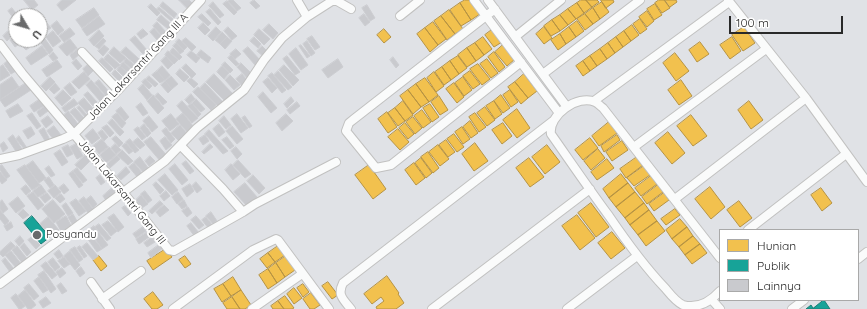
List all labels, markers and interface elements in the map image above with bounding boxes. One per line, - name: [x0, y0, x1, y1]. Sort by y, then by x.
- north arrow: [8, 8, 48, 48]
- scale bar: [731, 8, 845, 34]
- street label: Jalan Lakarsantri Gang III A: [85, 11, 191, 123]
- text: 100 m: [736, 15, 769, 30]
- text: U: [29, 27, 45, 42]
- street label: Jalan Lakarsantri Gang III: [76, 137, 168, 247]
- place label: Posyandu: [46, 228, 97, 242]
- marker: Posyandu: [31, 229, 43, 241]
- legend: [719, 229, 859, 301]
- text: Hunian: [757, 238, 796, 253]
- text: Publik: [757, 258, 790, 273]
- text: Lainnya: [757, 278, 801, 293]

